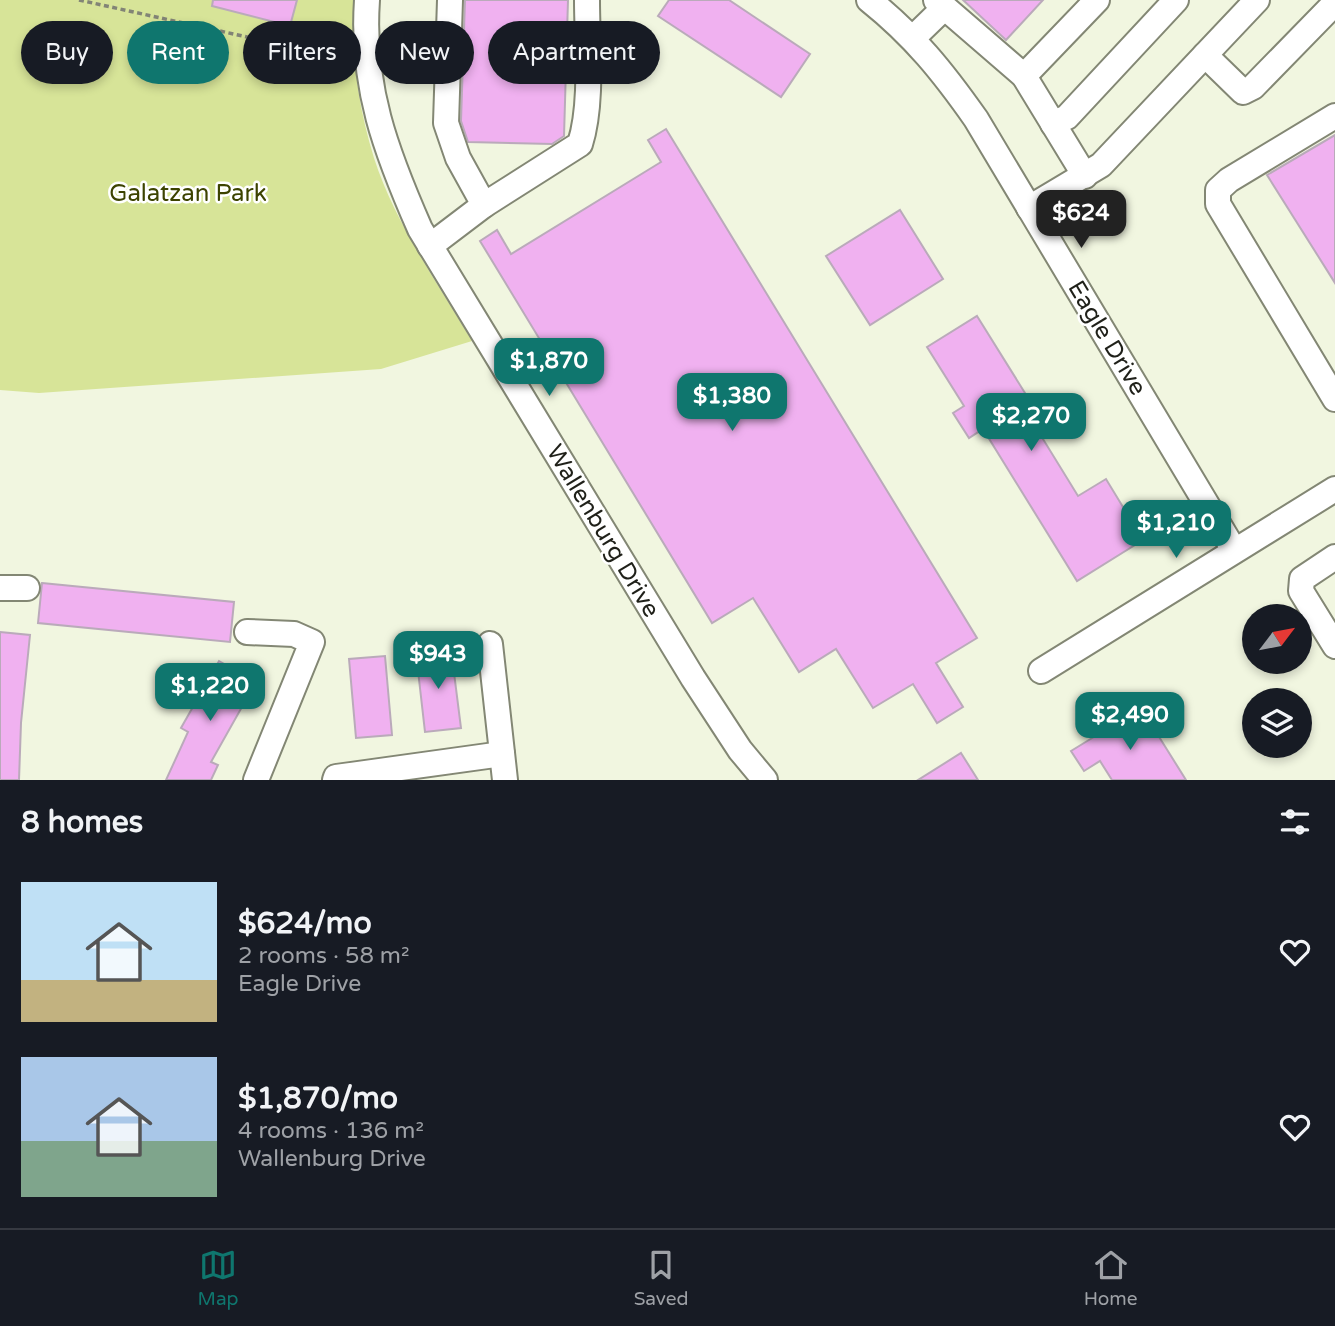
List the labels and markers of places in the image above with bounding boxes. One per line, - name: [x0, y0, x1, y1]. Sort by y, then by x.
- pin: $624: [1040, 190, 1122, 250]
- pin: $1,870: [492, 338, 606, 398]
- pin: $1,380: [675, 374, 789, 433]
- pin: $2,270: [974, 393, 1088, 453]
- pin: $1,210: [1119, 500, 1233, 560]
- pin: $943: [397, 632, 479, 691]
- pin: $1,220: [153, 664, 267, 723]
- pin: $2,490: [1073, 692, 1187, 752]

